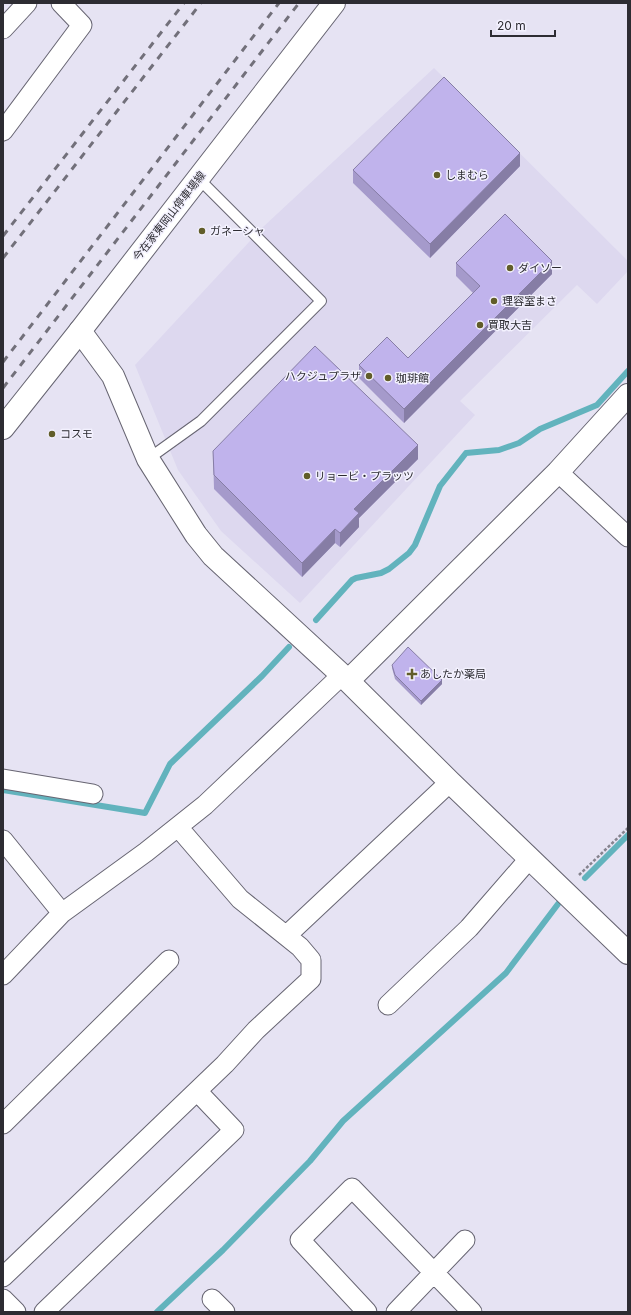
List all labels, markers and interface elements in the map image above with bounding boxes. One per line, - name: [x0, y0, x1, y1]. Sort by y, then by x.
- scale bar: [491, 12, 555, 38]
- text: 20 m: [497, 18, 526, 33]
- street label: 今在家東岡山停車場線: [130, 168, 208, 264]
- place label: しまむら: [445, 168, 489, 182]
- marker: しまむら: [432, 170, 442, 180]
- place label: ガネーシャ: [210, 224, 265, 238]
- marker: ガネーシャ: [197, 226, 207, 236]
- place label: ダイソー: [518, 261, 562, 275]
- marker: ダイソー: [505, 263, 515, 273]
- place label: 理容室まさ: [502, 294, 557, 308]
- marker: 理容室まさ: [489, 296, 499, 306]
- place label: 買取大吉: [488, 318, 532, 332]
- marker: 買取大吉: [475, 320, 485, 330]
- place label: ハクジュプラザ: [285, 369, 361, 383]
- marker: ハクジュプラザ: [364, 371, 374, 381]
- place label: 珈琲館: [396, 371, 429, 385]
- marker: 珈琲館: [383, 373, 393, 383]
- place label: コスモ: [60, 427, 93, 441]
- marker: コスモ: [47, 429, 57, 439]
- place label: リョービ・プラッツ: [315, 469, 414, 483]
- marker: リョービ・プラッツ: [302, 471, 312, 481]
- place label: あしたか薬局: [420, 667, 486, 681]
- marker: あしたか薬局: [407, 669, 417, 679]

